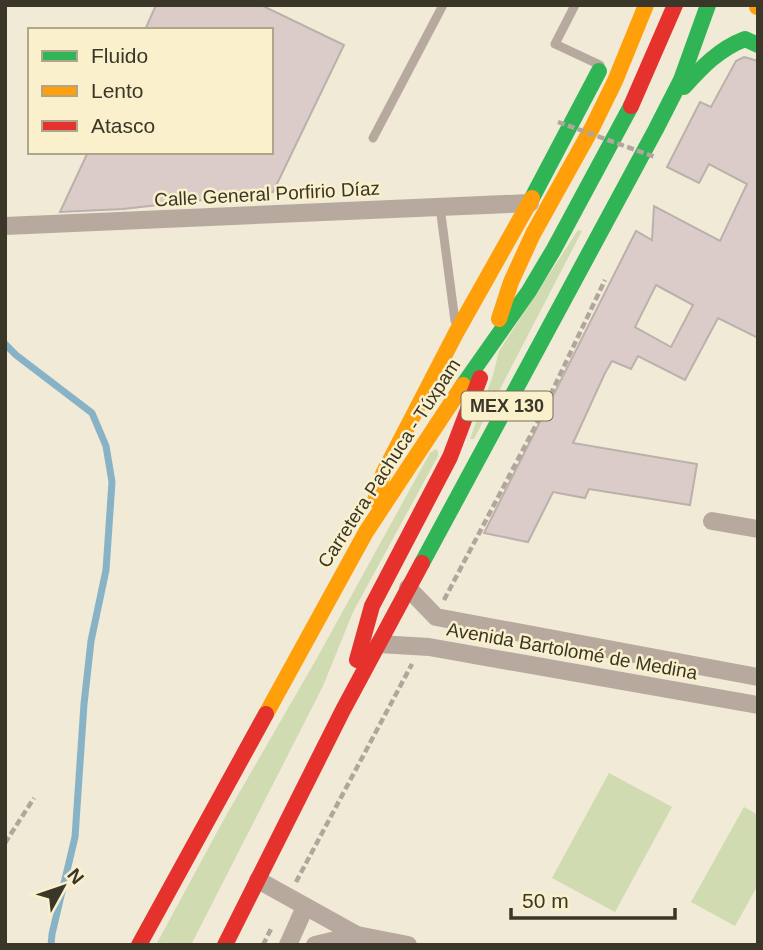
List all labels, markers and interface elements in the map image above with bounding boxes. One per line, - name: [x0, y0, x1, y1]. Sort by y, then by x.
- legend: [28, 28, 273, 154]
- text: Fluido: [91, 44, 148, 67]
- text: Lento: [91, 79, 144, 102]
- text: Atasco: [91, 114, 155, 137]
- street label: Calle General Porfirio Díaz: [154, 178, 380, 210]
- street label: Carretera Pachuca - Túxpam: [314, 355, 464, 571]
- road number: MEX 130: [462, 392, 552, 420]
- street label: Avenida Bartolomé de Medina: [445, 619, 699, 683]
- north arrow: [28, 852, 98, 922]
- text: N: [63, 864, 88, 888]
- scale bar: [511, 876, 676, 920]
- text: 50 m: [522, 889, 569, 912]

